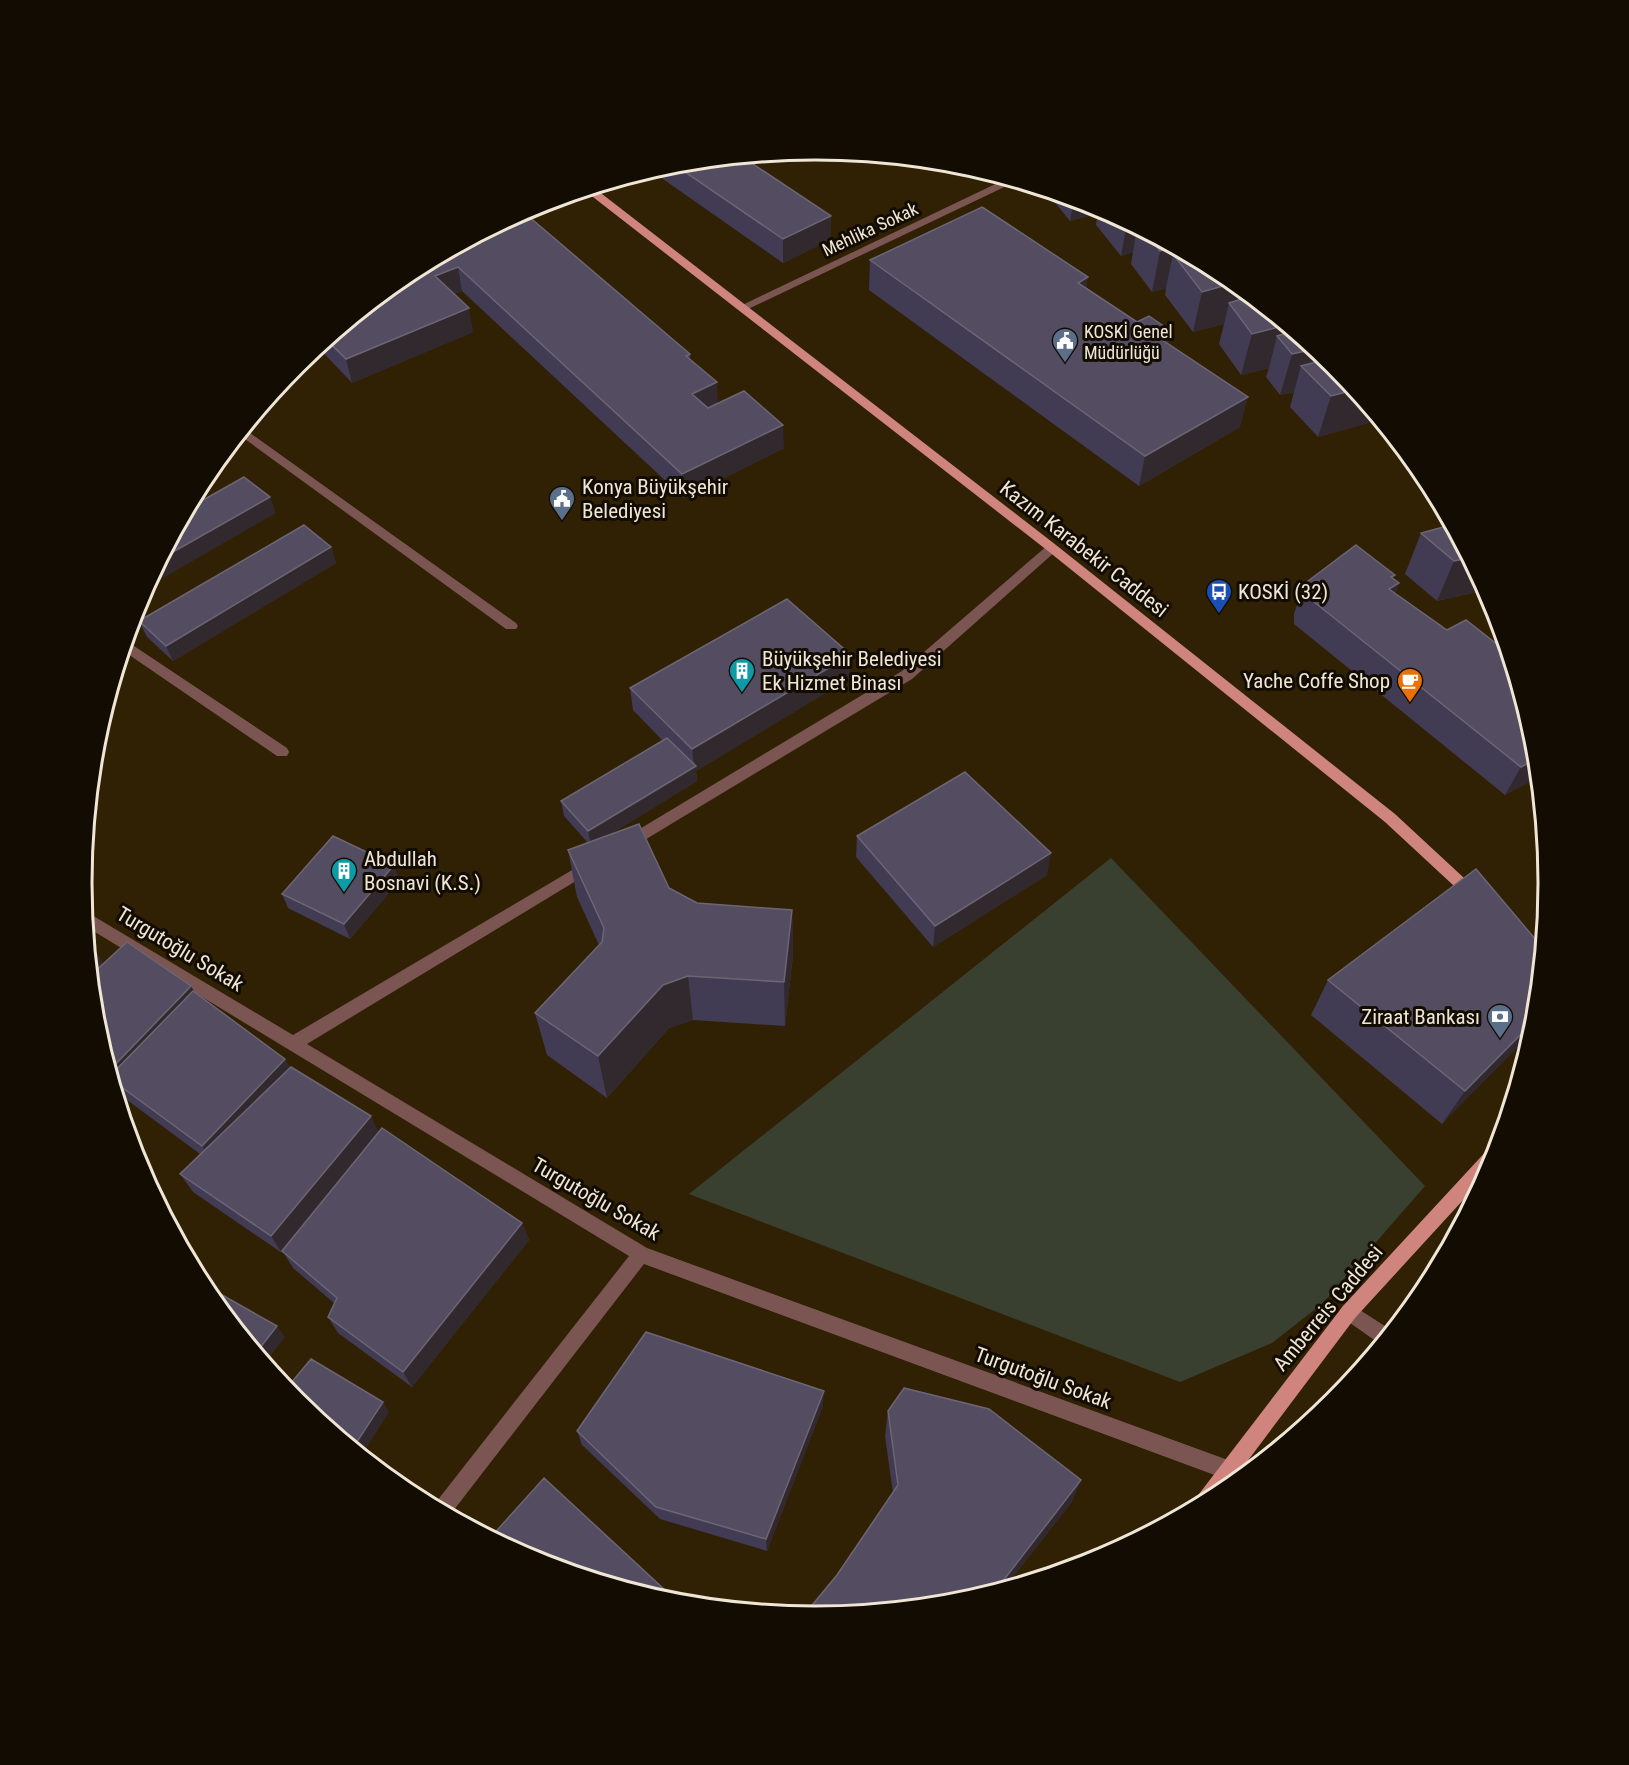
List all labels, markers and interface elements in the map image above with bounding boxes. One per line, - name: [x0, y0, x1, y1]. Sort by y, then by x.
- street label: Mehlika Sokak: [819, 198, 921, 260]
- place label: KOSKİ Genel Müdürlüğü: [1084, 321, 1173, 363]
- public building icon: KOSKİ Genel Müdürlüğü: [1050, 326, 1080, 364]
- place label: Konya Büyükşehir Belediyesi: [582, 475, 728, 523]
- street label: Kazım Karabekir Caddesi: [995, 476, 1173, 622]
- public building icon: Konya Büyükşehir Belediyesi: [547, 484, 577, 522]
- bus stop icon: KOSKİ (32): [1204, 577, 1234, 615]
- place label: KOSKİ (32): [1238, 580, 1328, 604]
- place label: Büyükşehir Belediyesi Ek Hizmet Binası: [762, 647, 942, 695]
- building icon: Büyükşehir Belediyesi Ek Hizmet Binası: [727, 656, 757, 694]
- cafe icon: Yache Coffe Shop: [1395, 666, 1425, 704]
- place label: Yache Coffe Shop: [1243, 669, 1390, 693]
- place label: Abdullah Bosnavi (K.S.): [364, 847, 481, 895]
- building icon: Abdullah Bosnavi (K.S.): [329, 856, 359, 894]
- street label: Turgutoğlu Sokak: [112, 902, 248, 997]
- bank icon: Ziraat Bankası: [1485, 1002, 1515, 1040]
- place label: Ziraat Bankası: [1361, 1005, 1480, 1029]
- street label: Turgutoğlu Sokak: [528, 1153, 665, 1246]
- street label: Amberreis Caddesi: [1268, 1240, 1388, 1376]
- street label: Turgutoğlu Sokak: [971, 1342, 1115, 1414]

